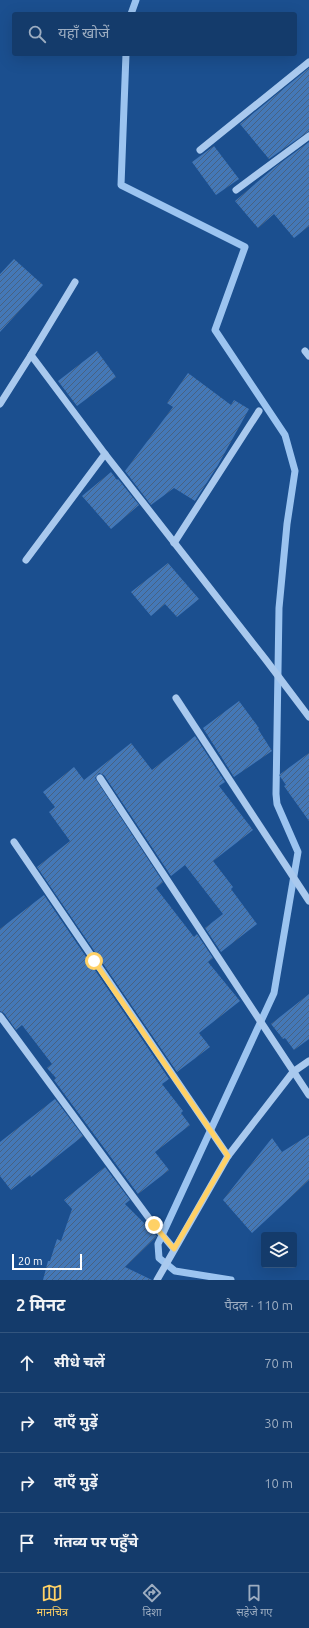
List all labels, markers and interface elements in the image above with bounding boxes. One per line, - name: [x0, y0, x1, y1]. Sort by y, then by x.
- search box: [12, 12, 297, 56]
- icon: search: [26, 23, 48, 45]
- text: यहाँ खोजें: [58, 24, 109, 41]
- route start: [85, 952, 103, 970]
- route end: [145, 1216, 163, 1234]
- map controls: [261, 1232, 297, 1268]
- button: layers: [261, 1232, 297, 1268]
- scale bar: [12, 1252, 82, 1271]
- text: 20 m: [18, 1255, 42, 1267]
- text: 2 मिनट: [16, 1295, 65, 1314]
- text: पैदल · 110 m: [225, 1298, 293, 1312]
- icon: ahead: [16, 1352, 38, 1374]
- text: सीधे चलें: [54, 1353, 105, 1370]
- text: 70 m: [264, 1356, 293, 1370]
- icon: right: [16, 1412, 38, 1434]
- text: दाएँ मुड़ें: [54, 1413, 98, 1430]
- text: 30 m: [264, 1416, 293, 1430]
- icon: right: [16, 1472, 38, 1494]
- text: दाएँ मुड़ें: [54, 1473, 98, 1490]
- text: 10 m: [264, 1476, 293, 1490]
- icon: arrive: [16, 1532, 38, 1554]
- text: गंतव्य पर पहुँचे: [54, 1533, 138, 1550]
- tab: मानचित्र: [37, 1582, 68, 1620]
- tab: दिशा: [141, 1582, 163, 1620]
- tab: सहेजे गए: [236, 1582, 272, 1620]

